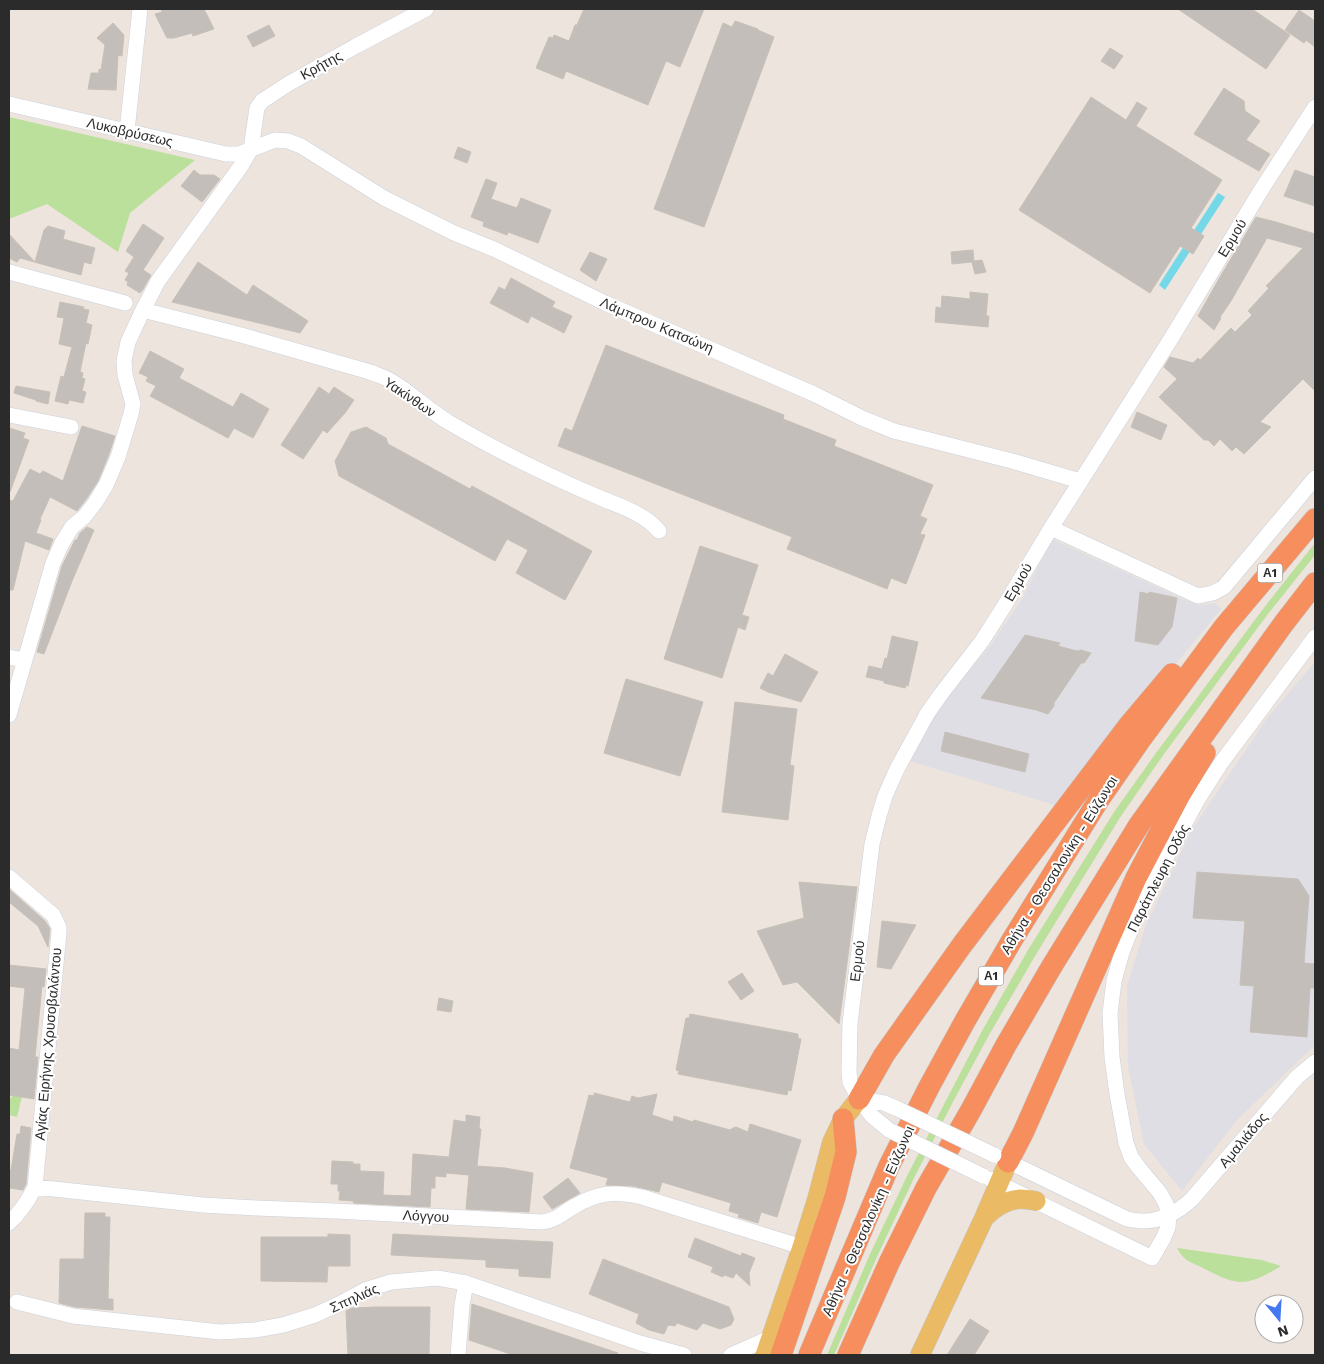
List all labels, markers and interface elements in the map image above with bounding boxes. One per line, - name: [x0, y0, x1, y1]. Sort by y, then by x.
- street label: Κρήτης: [297, 47, 345, 83]
- street label: Λυκοβρύσεως: [85, 114, 175, 150]
- street label: Ερμού: [1214, 216, 1250, 260]
- street label: Λάμπρου Κατσώνη: [598, 294, 716, 356]
- street label: Υακίνθων: [381, 374, 439, 420]
- street label: Ερμού: [1001, 560, 1035, 604]
- road number: Α1: [1258, 564, 1282, 582]
- street label: Αθήνα - Θεσσαλονίκη - Εύζωνοι: [998, 773, 1120, 957]
- street label: Παράπλευρη Οδός: [1124, 821, 1192, 935]
- street label: Ερμού: [847, 939, 867, 983]
- street label: Αγίας Ειρήνης Χρυσοβαλάντου: [32, 947, 64, 1141]
- road number: Α1: [978, 966, 1004, 986]
- street label: Αμαλιάδος: [1215, 1109, 1271, 1171]
- street label: Αθήνα - Θεσσαλονίκη - Εύζωνοι: [819, 1123, 917, 1319]
- street label: Λόγγου: [402, 1207, 450, 1225]
- street label: Σπηλιάς: [327, 1280, 381, 1316]
- north arrow: [1254, 1294, 1304, 1344]
- text: N: [1276, 1322, 1290, 1341]

